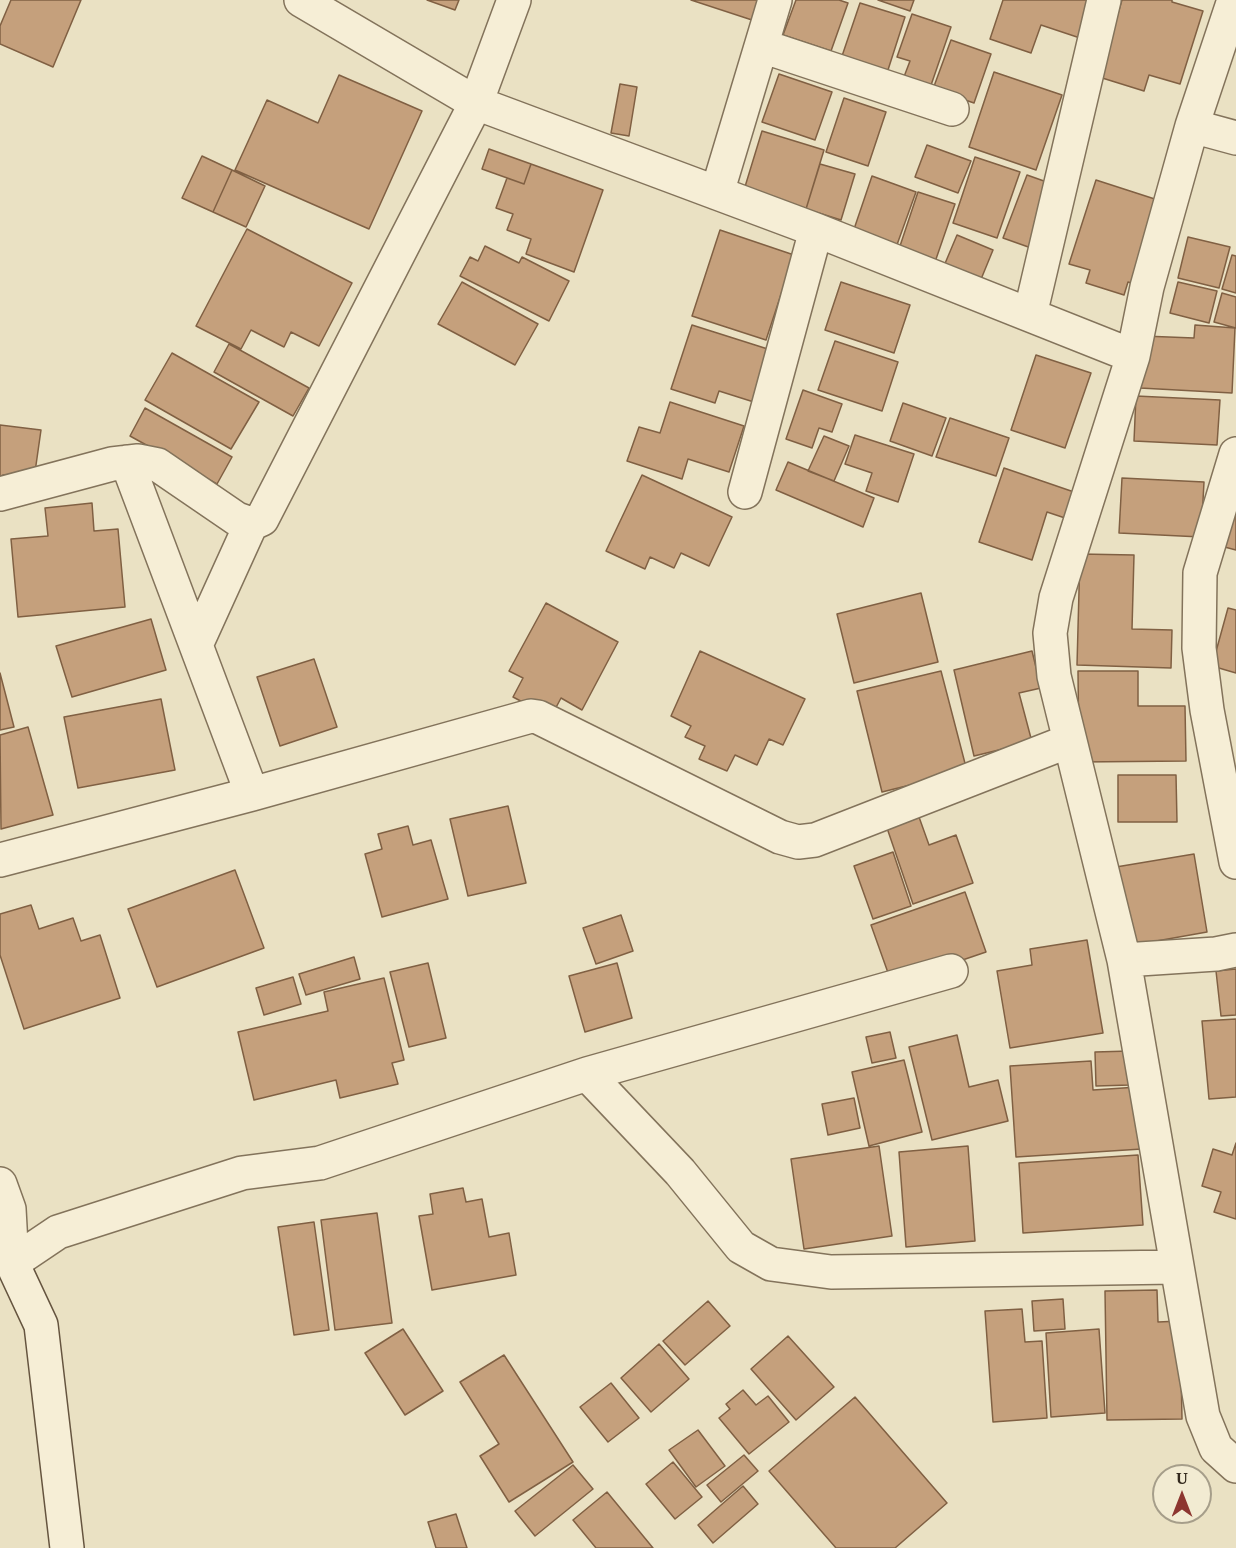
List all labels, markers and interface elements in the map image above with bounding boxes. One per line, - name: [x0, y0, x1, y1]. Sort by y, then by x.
- north arrow: [1152, 1464, 1212, 1524]
- text: U: [1176, 1467, 1188, 1489]

